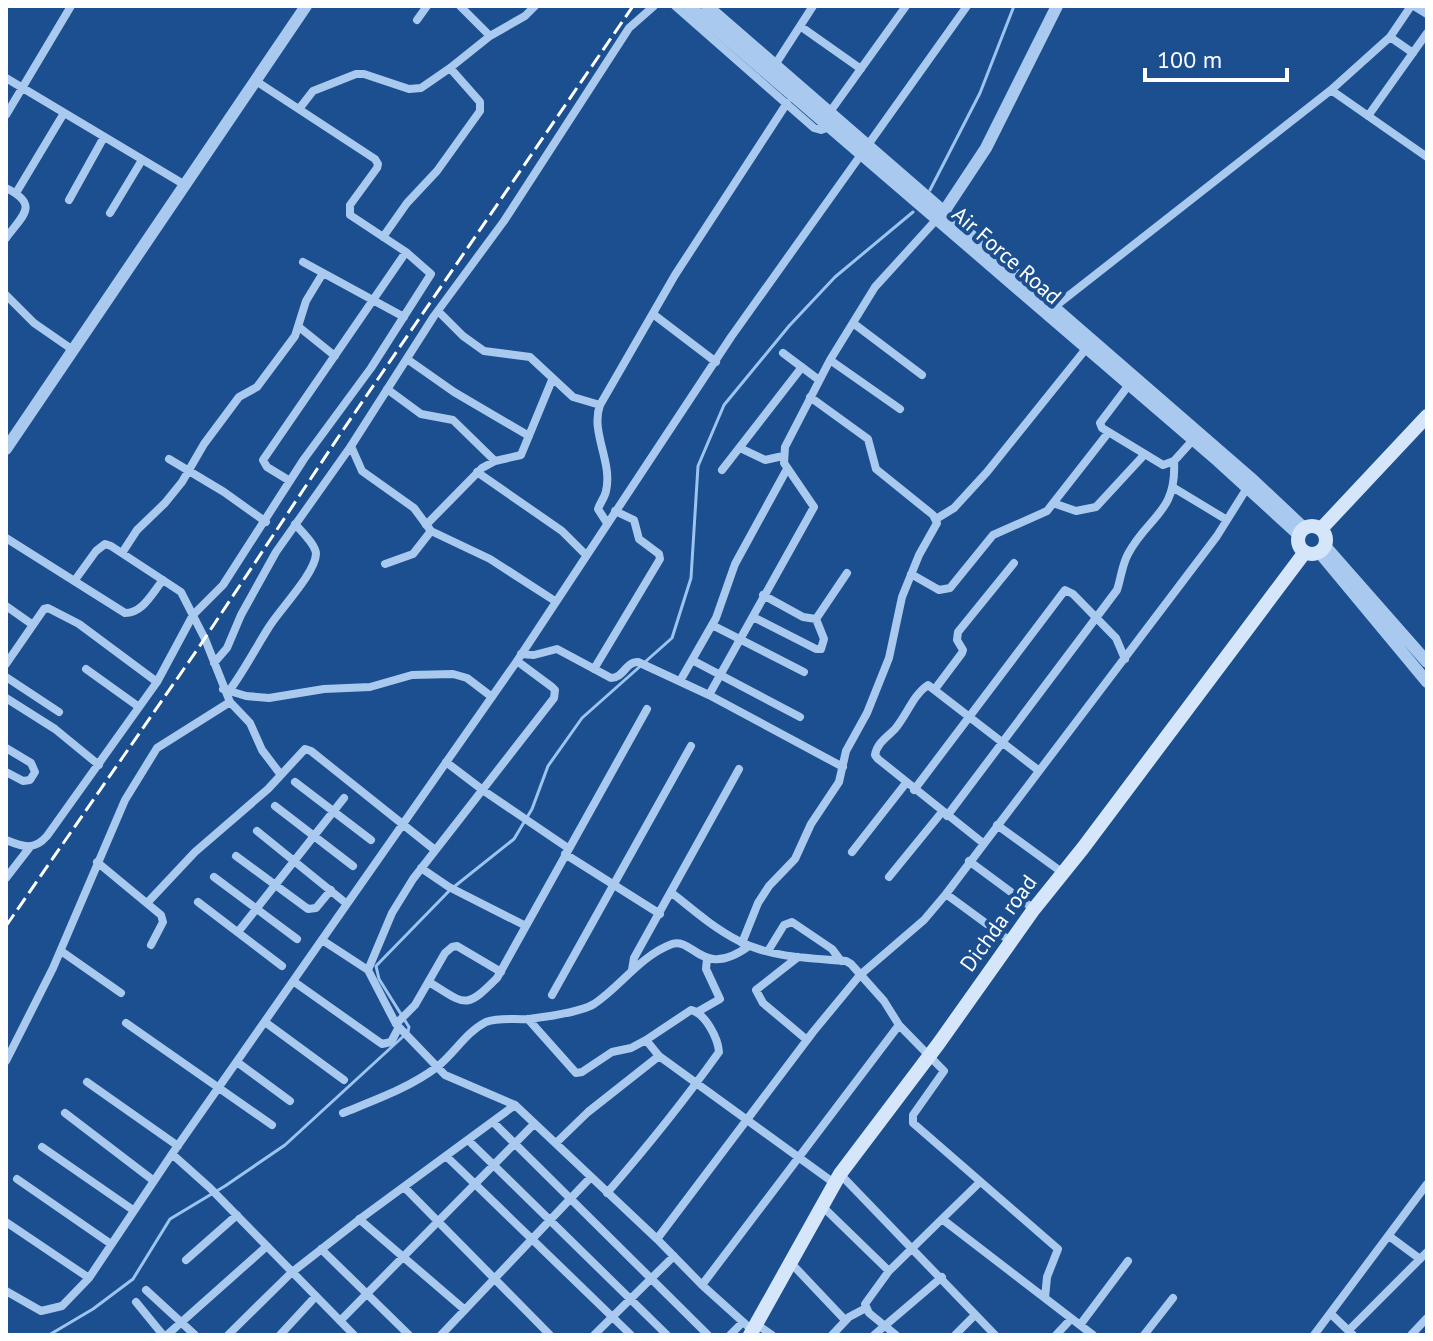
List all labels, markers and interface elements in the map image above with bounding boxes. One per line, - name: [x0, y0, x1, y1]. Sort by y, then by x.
- scale bar: [1145, 32, 1287, 82]
- text: 100 m: [1157, 44, 1222, 75]
- street label: Air Force Road: [947, 200, 1067, 310]
- street label: Dichda road: [953, 869, 1043, 977]

